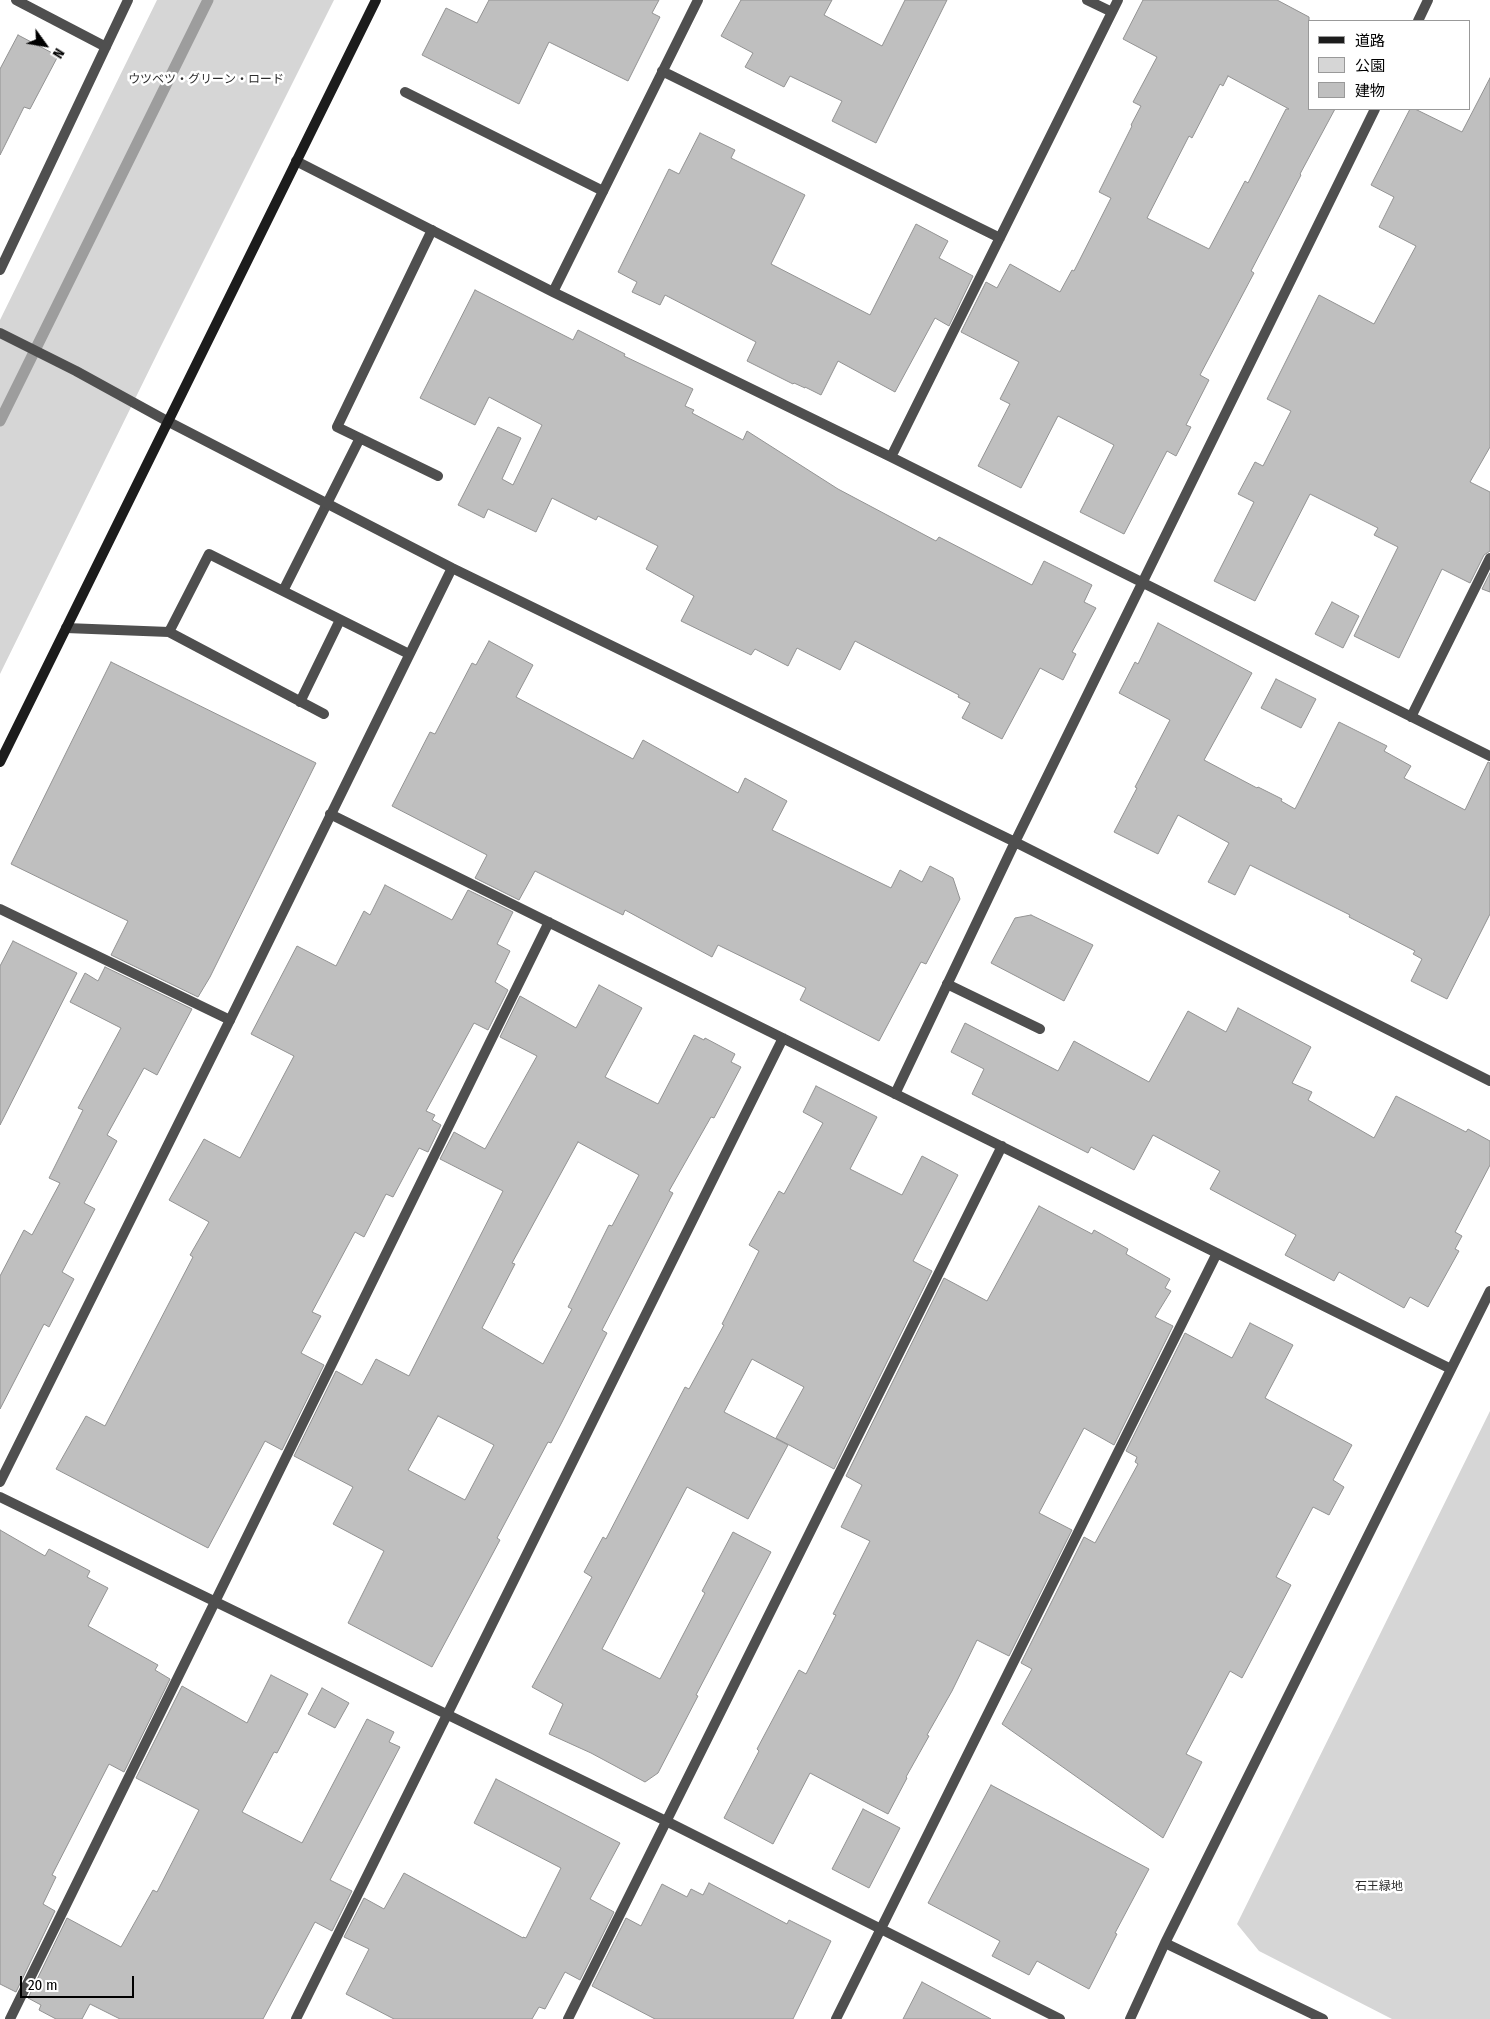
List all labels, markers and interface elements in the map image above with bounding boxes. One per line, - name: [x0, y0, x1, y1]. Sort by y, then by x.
- north arrow: [20, 20, 70, 70]
- legend: [1308, 20, 1470, 110]
- text: 道路: [1355, 32, 1385, 50]
- text: N: [49, 45, 68, 61]
- text: 公園: [1355, 57, 1385, 75]
- park label: ウツベツ・グリーン・ロード: [128, 73, 284, 87]
- text: 建物: [1355, 82, 1385, 100]
- park label: 石王緑地: [1355, 1880, 1403, 1894]
- scale bar: [22, 1966, 136, 1998]
- text: 20 m: [28, 1976, 58, 1994]

